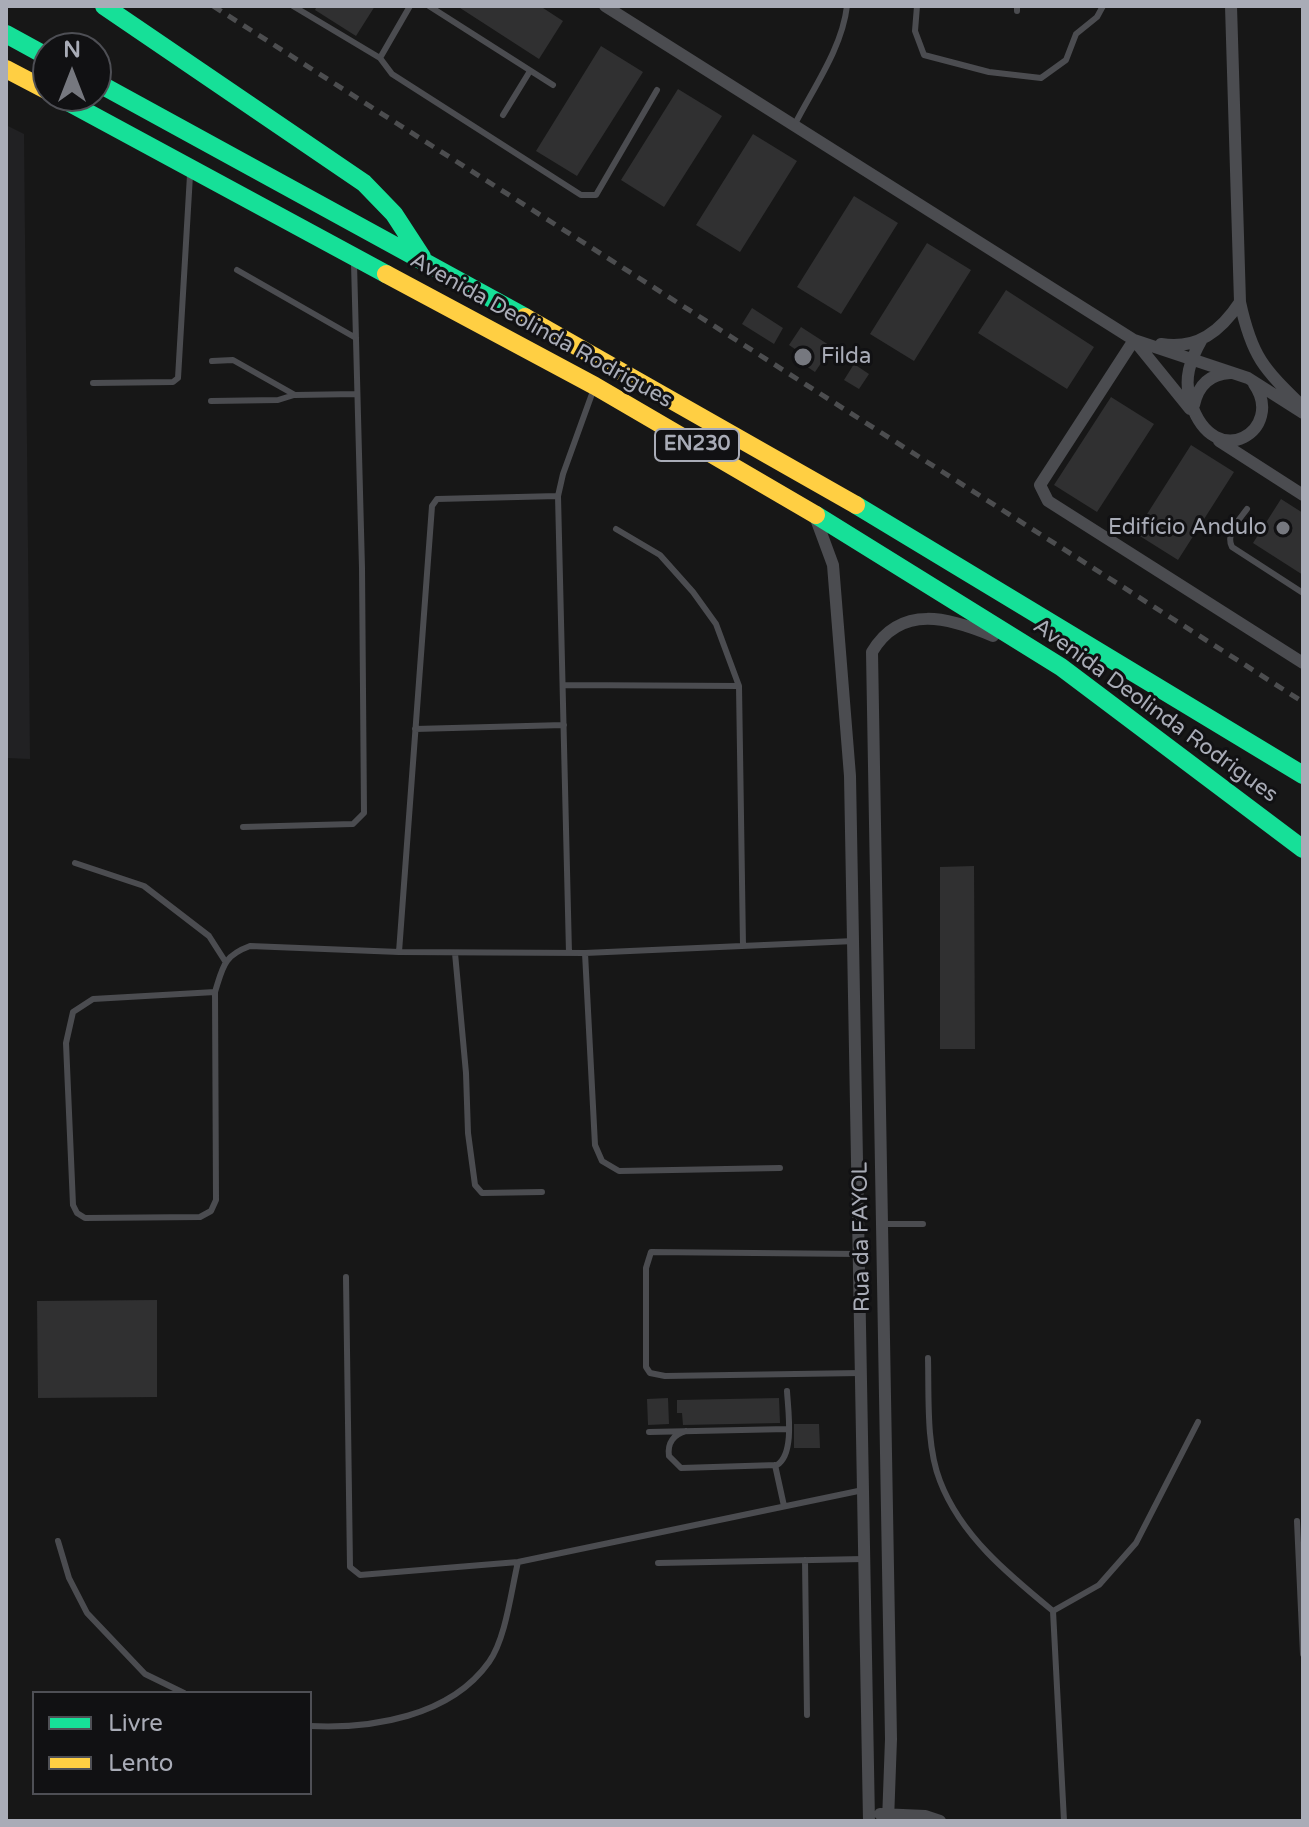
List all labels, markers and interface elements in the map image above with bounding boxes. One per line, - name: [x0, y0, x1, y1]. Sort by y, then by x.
- north arrow: [32, 32, 112, 112]
- text: N: [63, 37, 81, 63]
- street label: Avenida Deolinda Rodrigues: [405, 248, 677, 414]
- place label: Filda: [821, 344, 871, 370]
- marker: Filda: [792, 346, 814, 368]
- road number: EN230: [655, 429, 739, 461]
- place label: Edifício Andulo: [1108, 515, 1267, 541]
- marker: Edifício Andulo: [1274, 519, 1292, 537]
- street label: Avenida Deolinda Rodrigues: [1028, 613, 1282, 809]
- street label: Rua da FAYOL: [847, 1162, 877, 1312]
- legend: [32, 1691, 312, 1795]
- text: Livre: [108, 1709, 163, 1738]
- text: Lento: [108, 1749, 173, 1778]

